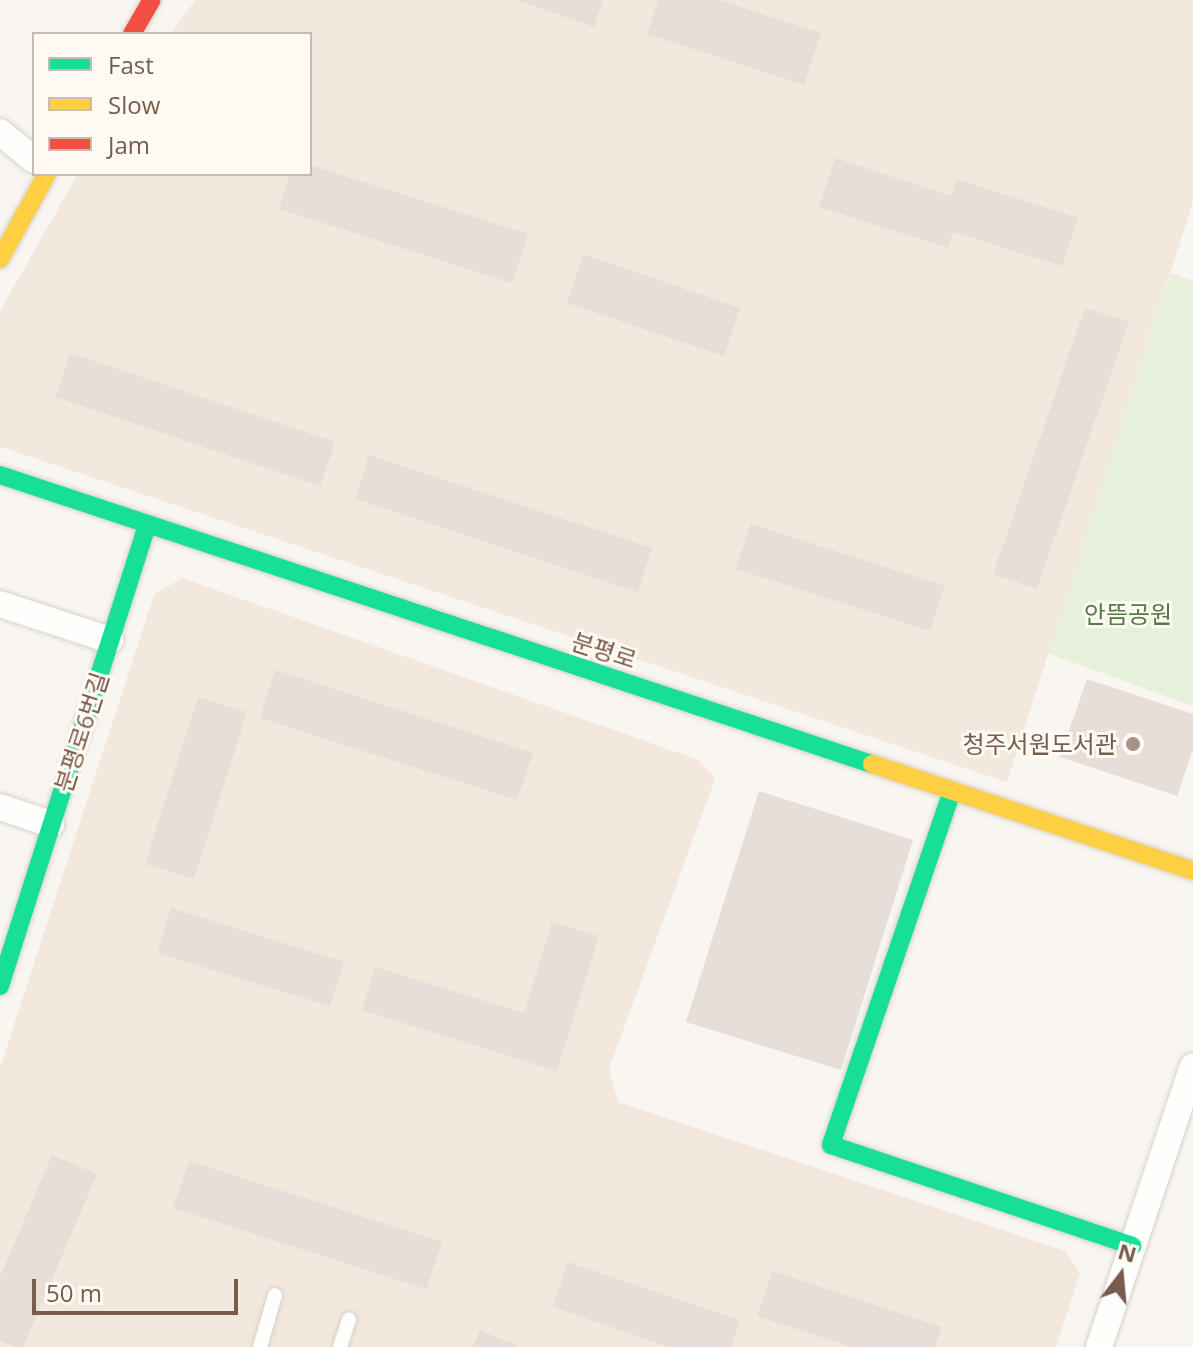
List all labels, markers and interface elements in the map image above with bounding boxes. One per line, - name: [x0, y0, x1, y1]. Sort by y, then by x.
- legend: [32, 32, 312, 176]
- text: Fast: [108, 48, 154, 81]
- text: Slow: [108, 88, 160, 121]
- text: Jam: [108, 128, 150, 161]
- park label: 안뜸공원: [1084, 600, 1172, 628]
- street label: 분평로: [568, 626, 640, 674]
- street label: 분평로6번길: [48, 669, 114, 795]
- place label: 청주서원도서관: [962, 730, 1117, 758]
- marker: 청주서원도서관: [1124, 735, 1142, 753]
- north arrow: [1081, 1235, 1161, 1315]
- text: N: [1115, 1235, 1140, 1269]
- scale bar: [36, 1263, 242, 1313]
- text: 50 m: [46, 1276, 102, 1309]

